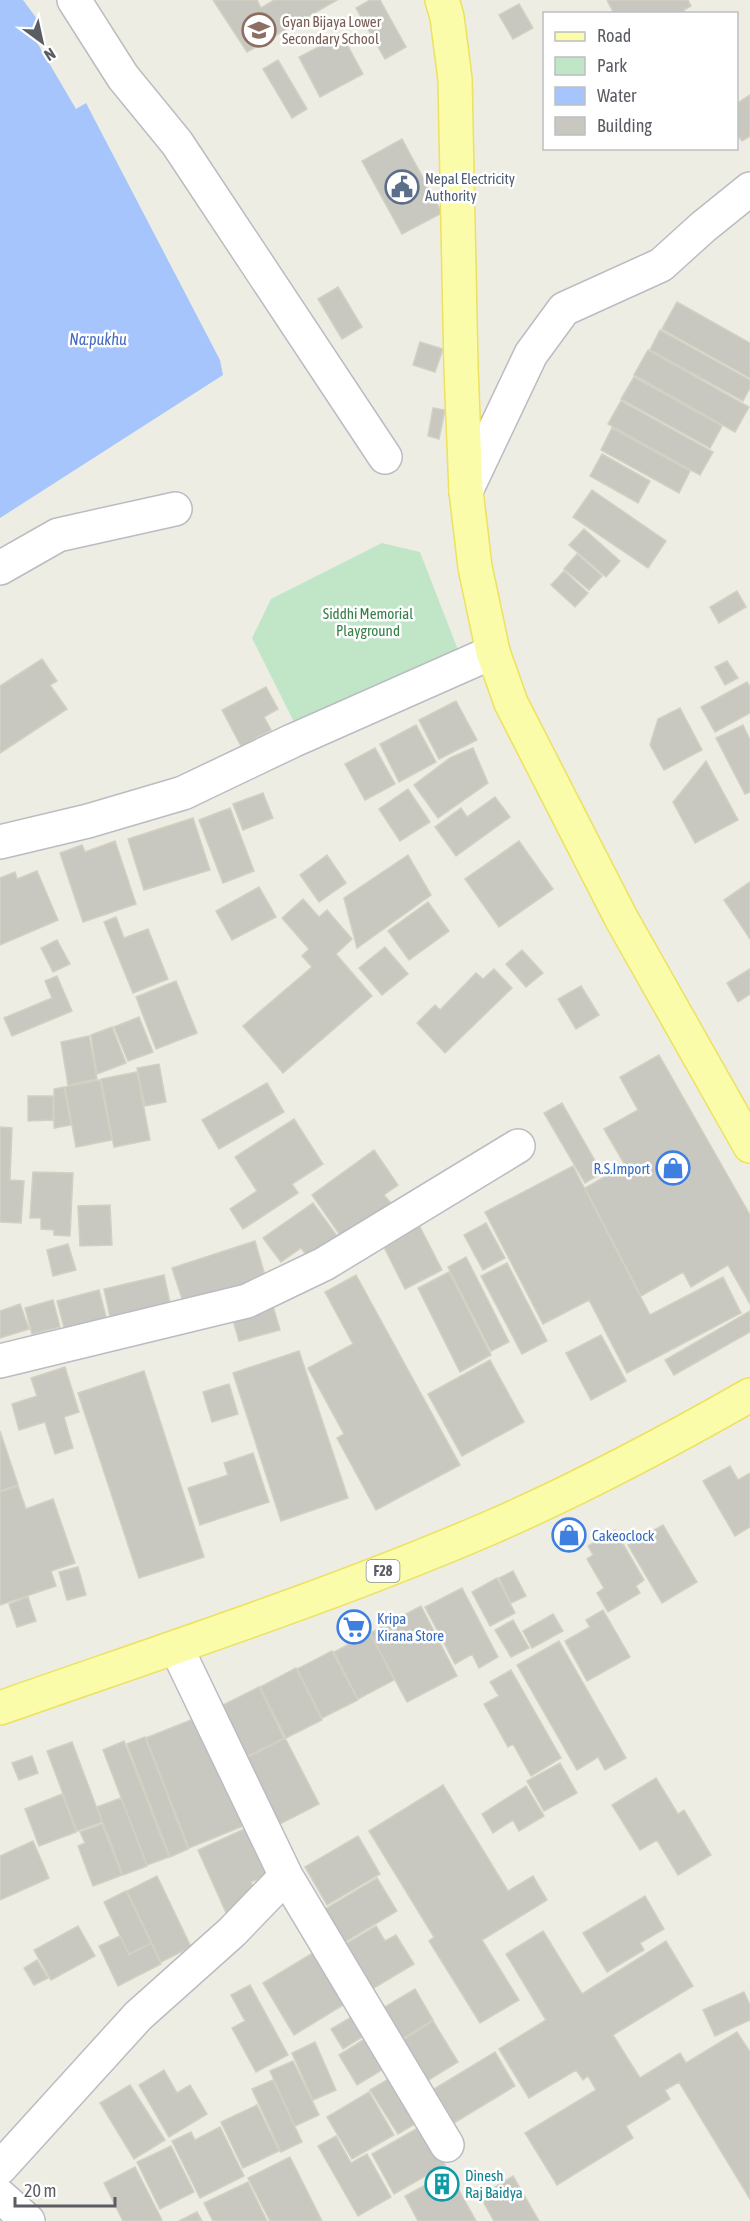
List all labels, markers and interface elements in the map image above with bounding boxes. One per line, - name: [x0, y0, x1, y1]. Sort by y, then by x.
- north arrow: [12, 12, 72, 72]
- school or university icon: Gyan Bijaya Lower Secondary School: [241, 12, 277, 48]
- legend: [543, 12, 738, 150]
- place label: Gyan Bijaya Lower Secondary School: [282, 13, 382, 47]
- text: Road: [597, 25, 631, 46]
- text: N: [41, 44, 59, 65]
- text: Park: [597, 55, 627, 76]
- text: Water: [597, 85, 637, 106]
- text: Building: [597, 115, 652, 136]
- public building icon: Nepal Electricity Authority: [384, 169, 420, 205]
- place label: Nepal Electricity Authority: [425, 170, 515, 204]
- water label: Na:pukhu: [69, 330, 127, 349]
- park label: Siddhi Memorial Playground: [323, 605, 413, 639]
- shop icon: R.S.Import: [655, 1150, 691, 1186]
- place label: R.S.Import: [593, 1160, 650, 1177]
- shop icon: Cakeoclock: [551, 1517, 587, 1553]
- place label: Cakeoclock: [592, 1527, 655, 1544]
- road number: F28: [366, 1560, 400, 1582]
- supermarket icon: Kripa Kirana Store: [336, 1609, 372, 1645]
- place label: Kripa Kirana Store: [377, 1610, 444, 1644]
- building icon: Dinesh Raj Baidya: [424, 2166, 460, 2202]
- place label: Dinesh Raj Baidya: [465, 2167, 523, 2201]
- scale bar: [15, 2170, 116, 2208]
- text: 20 m: [24, 2180, 56, 2201]

